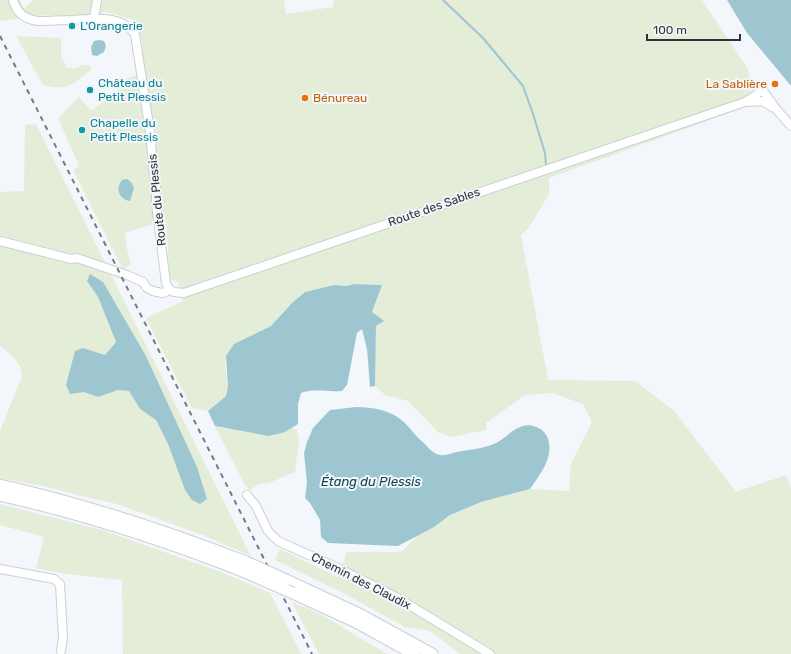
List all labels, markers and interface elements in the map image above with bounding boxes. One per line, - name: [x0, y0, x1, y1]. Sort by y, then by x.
- scale bar: [647, 16, 740, 42]
- place label: L'Orangerie: [80, 19, 143, 33]
- marker: L'Orangerie: [67, 21, 77, 31]
- text: 100 m: [653, 23, 687, 37]
- place label: Château du Petit Plessis: [98, 76, 166, 104]
- place label: La Sablière: [706, 77, 767, 91]
- marker: La Sablière: [770, 79, 780, 89]
- marker: Château du Petit Plessis: [85, 85, 95, 95]
- place label: Bénureau: [313, 91, 367, 105]
- marker: Bénureau: [300, 93, 310, 103]
- place label: Chapelle du Petit Plessis: [90, 116, 158, 144]
- marker: Chapelle du Petit Plessis: [77, 125, 87, 135]
- street label: Route du Plessis: [145, 153, 169, 247]
- street label: Route des Sables: [386, 185, 482, 229]
- water label: Étang du Plessis: [321, 474, 421, 490]
- street label: Chemin des Claudix: [309, 550, 414, 612]

